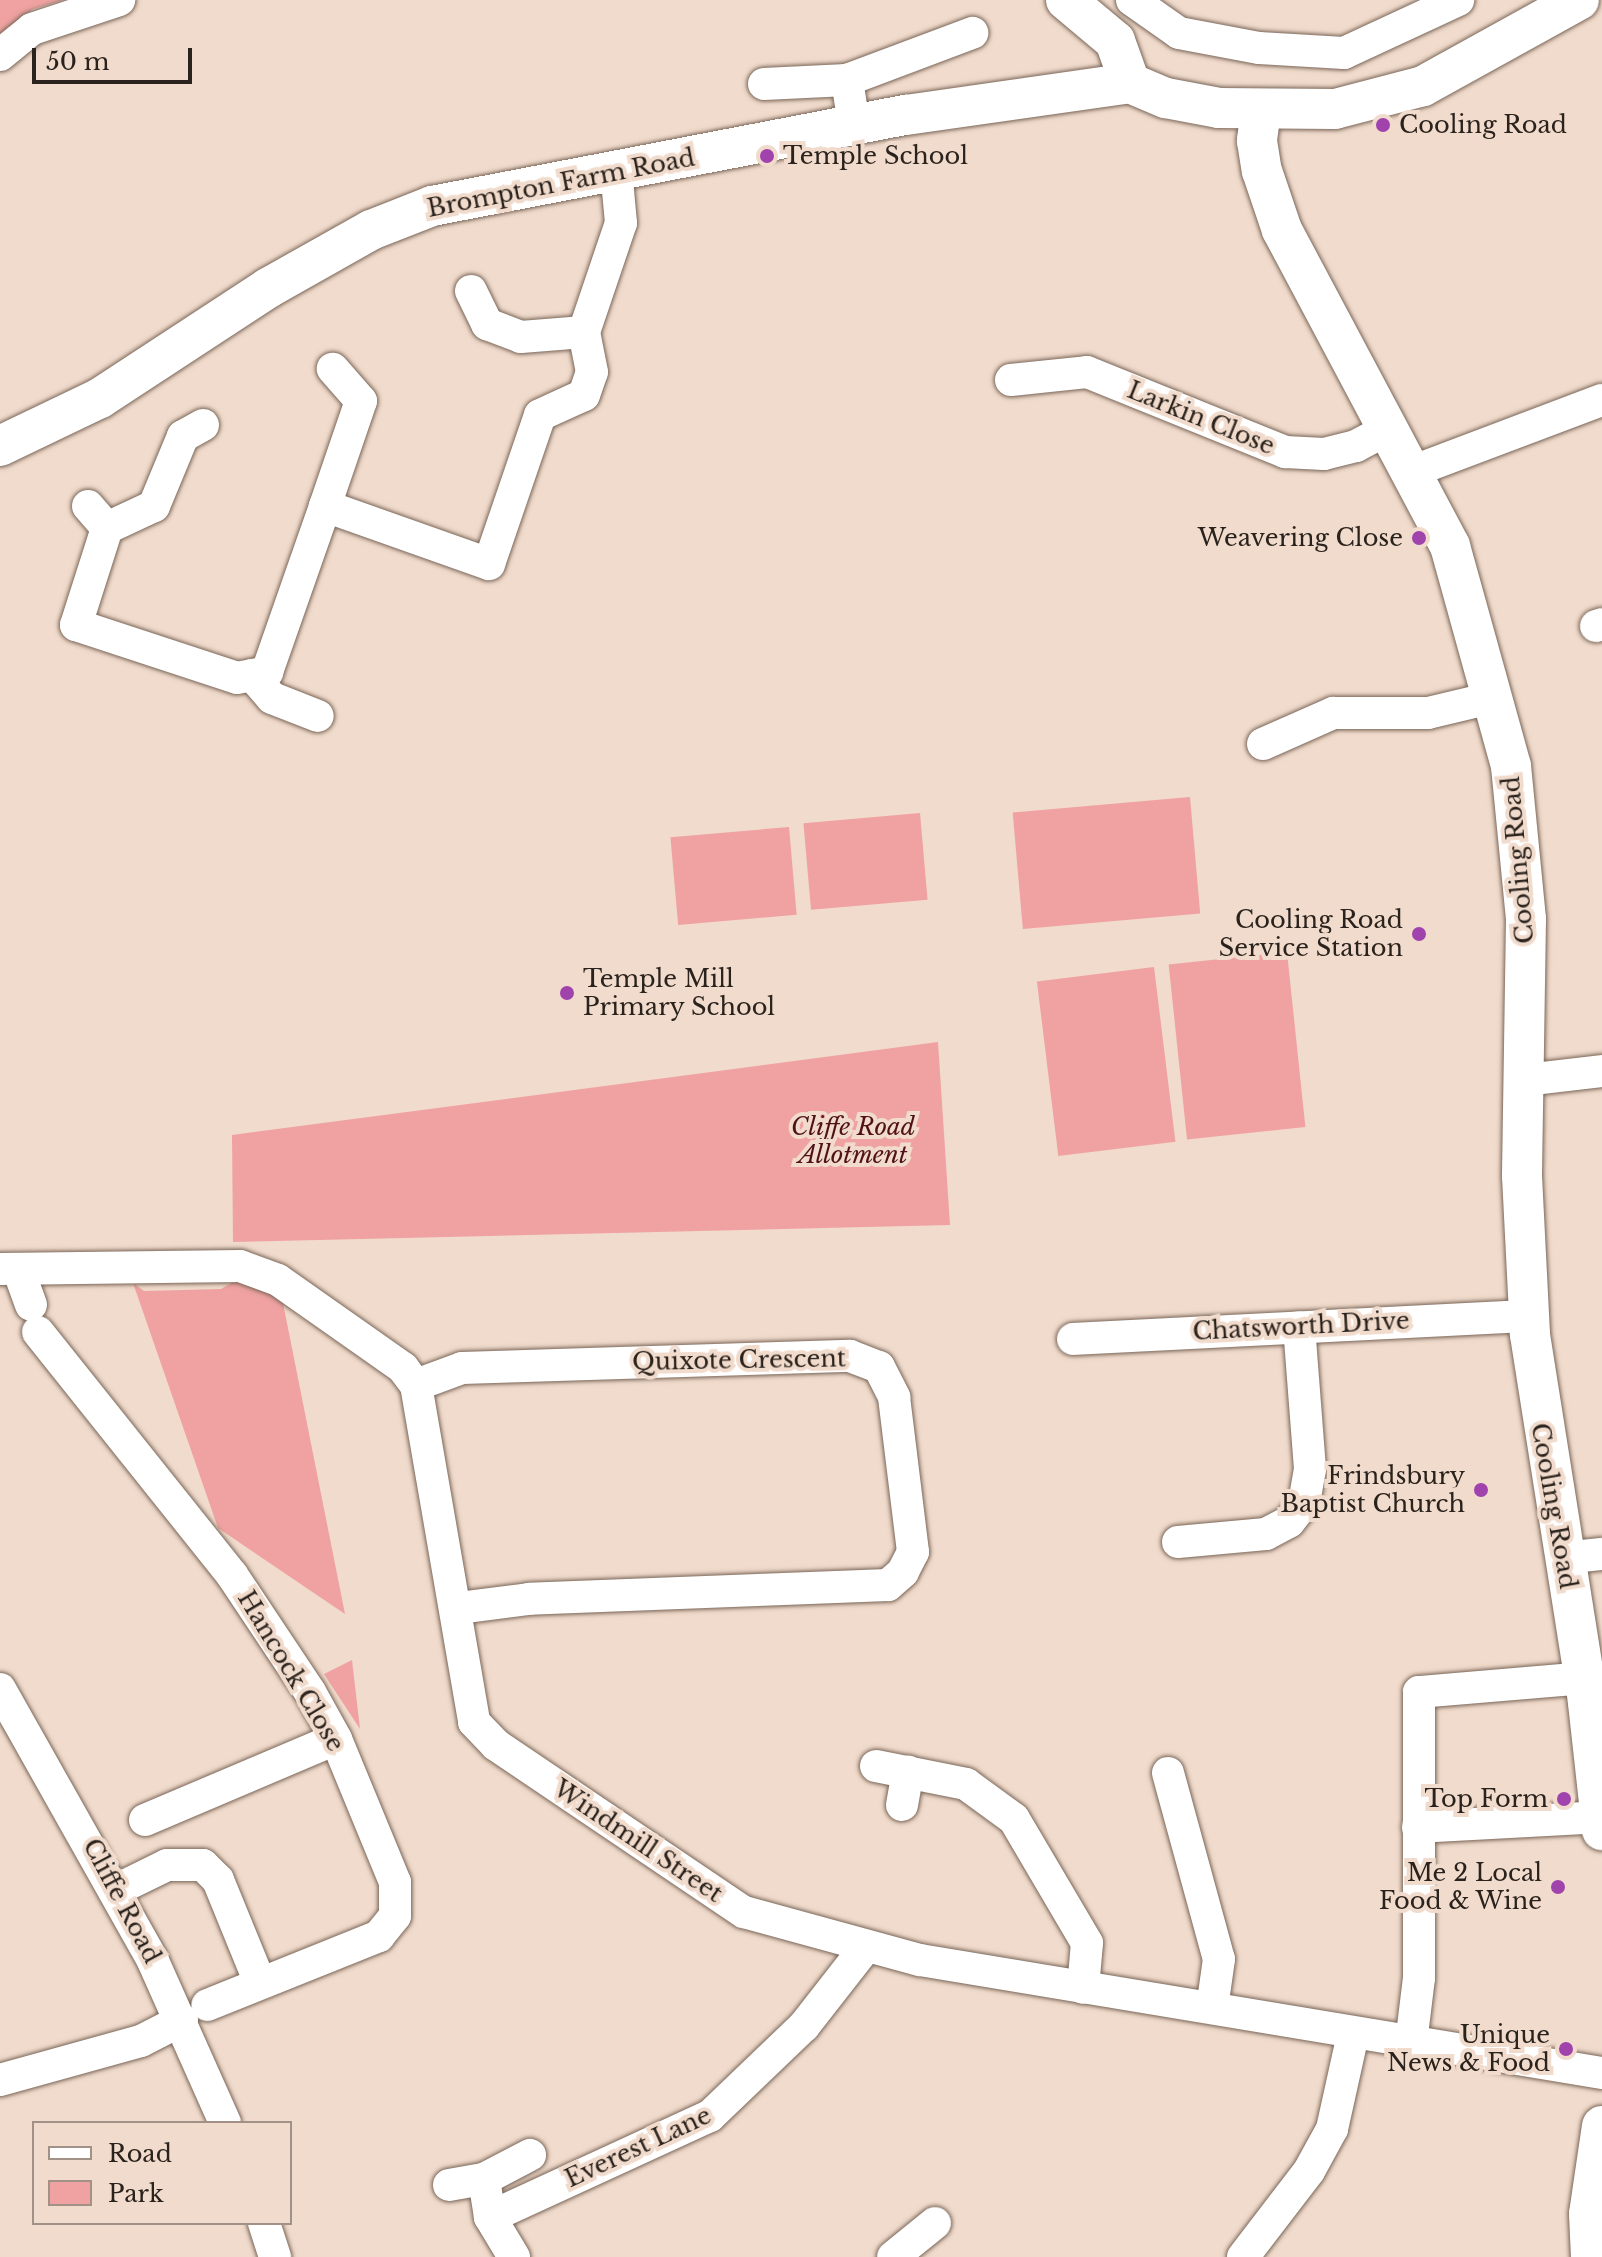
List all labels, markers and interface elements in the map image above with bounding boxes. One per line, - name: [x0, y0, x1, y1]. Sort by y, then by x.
- scale bar: [36, 32, 196, 82]
- text: 50 m: [46, 47, 109, 76]
- place label: Cooling Road: [1399, 111, 1567, 139]
- marker: Cooling Road: [1374, 116, 1392, 134]
- place label: Temple School: [783, 142, 968, 170]
- street label: Brompton Farm Road: [425, 143, 697, 223]
- marker: Temple School: [758, 147, 776, 165]
- street label: Larkin Close: [1123, 375, 1279, 461]
- place label: Weavering Close: [1197, 524, 1403, 552]
- marker: Weavering Close: [1410, 529, 1428, 547]
- street label: Cooling Road: [1496, 775, 1540, 945]
- place label: Cooling Road Service Station: [1219, 906, 1403, 962]
- marker: Cooling Road Service Station: [1410, 925, 1428, 943]
- place label: Temple Mill Primary School: [583, 965, 776, 1021]
- marker: Temple Mill Primary School: [558, 984, 576, 1002]
- park label: Cliffe Road Allotment: [791, 1113, 915, 1169]
- street label: Chatsworth Drive: [1192, 1306, 1410, 1346]
- street label: Quixote Crescent: [632, 1344, 846, 1376]
- street label: Cooling Road: [1525, 1421, 1583, 1591]
- place label: Frindsbury Baptist Church: [1280, 1462, 1465, 1518]
- marker: Frindsbury Baptist Church: [1472, 1481, 1490, 1499]
- street label: Hancock Close: [232, 1585, 350, 1757]
- street label: Windmill Street: [548, 1774, 728, 1908]
- place label: Top Form: [1425, 1785, 1548, 1813]
- marker: Top Form: [1555, 1790, 1573, 1808]
- street label: Cliffe Road: [77, 1834, 167, 1968]
- place label: Me 2 Local Food & Wine: [1378, 1859, 1542, 1915]
- marker: Me 2 Local Food & Wine: [1549, 1878, 1567, 1896]
- place label: Unique News & Food: [1387, 2021, 1550, 2077]
- marker: Unique News & Food: [1557, 2040, 1575, 2058]
- street label: Everest Lane: [560, 2101, 716, 2193]
- legend: [32, 2121, 292, 2225]
- text: Road: [108, 2139, 172, 2168]
- text: Park: [108, 2179, 164, 2208]

